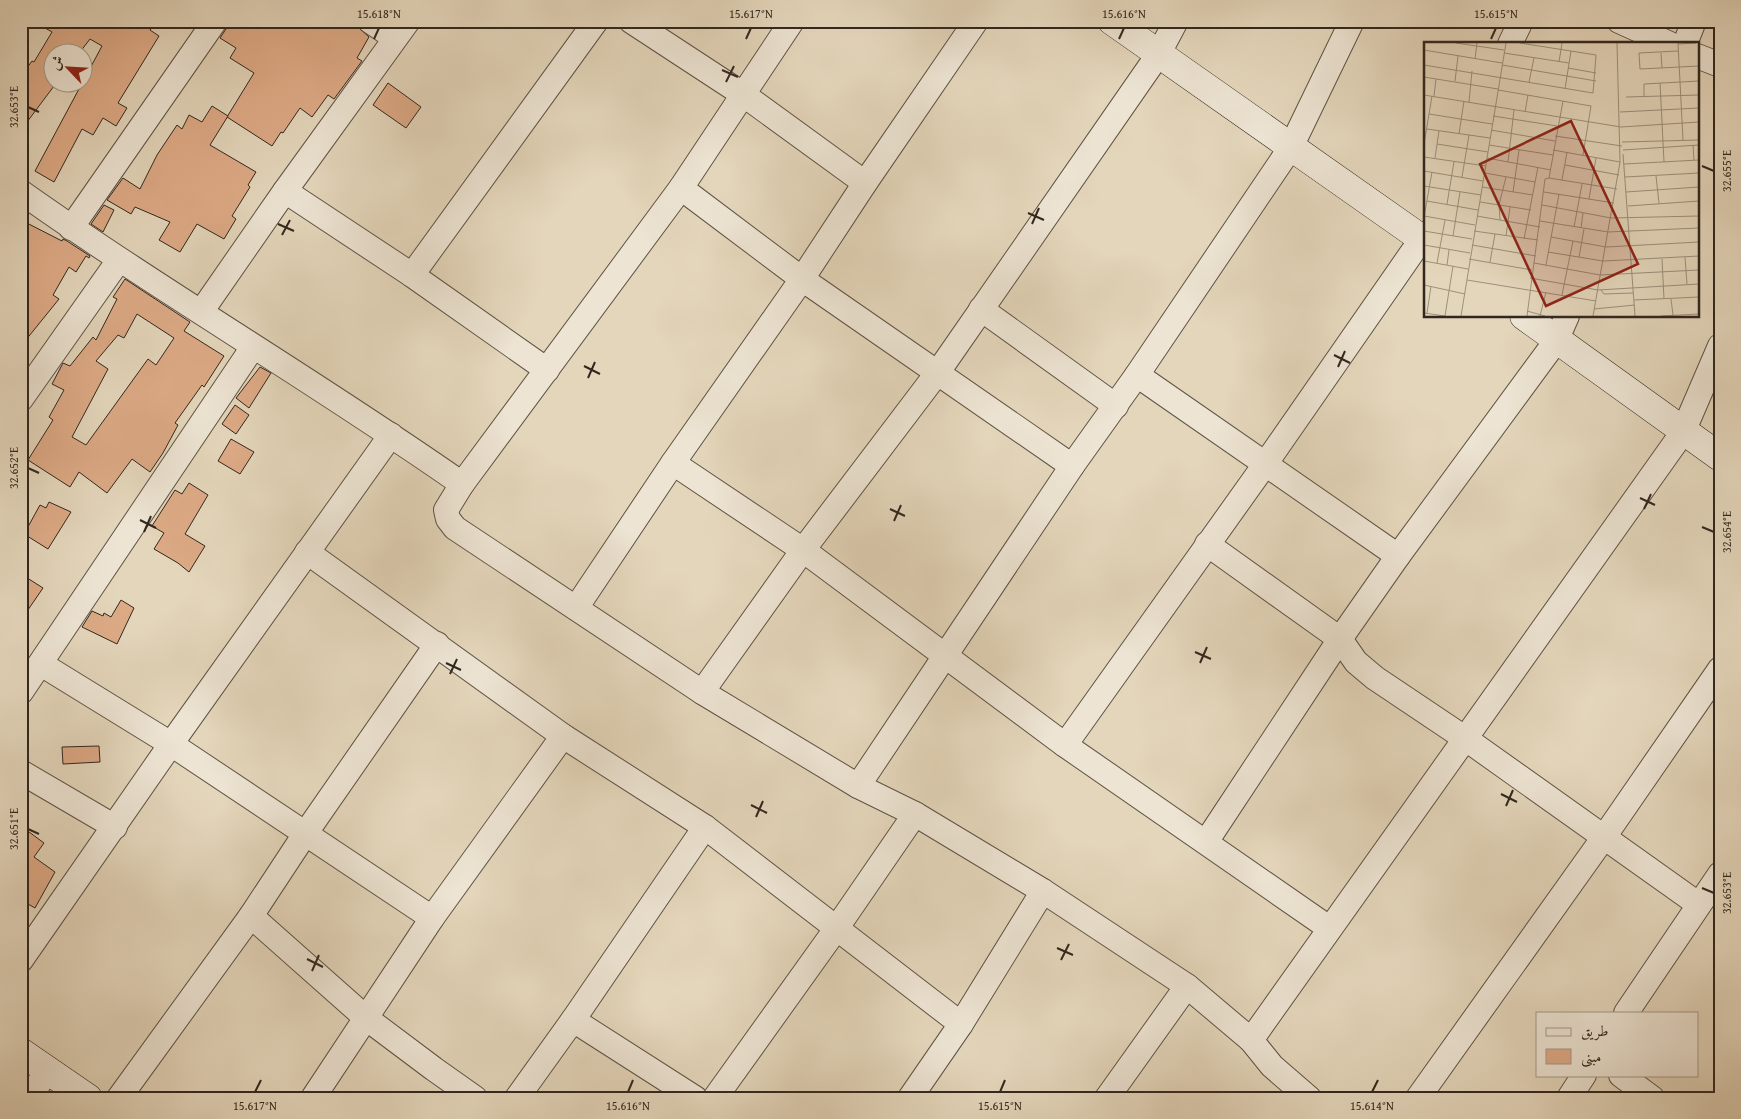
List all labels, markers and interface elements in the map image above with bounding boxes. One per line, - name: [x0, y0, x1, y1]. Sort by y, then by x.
- text: 15.618°N: [357, 5, 401, 22]
- text: 15.617°N: [729, 5, 773, 22]
- text: 15.616°N: [1102, 5, 1146, 22]
- text: 15.615°N: [1474, 5, 1518, 22]
- north arrow: [42, 42, 92, 92]
- inset map: [1424, 42, 1698, 318]
- text: ش: [44, 52, 68, 73]
- text: 32.653°E: [5, 86, 22, 128]
- text: 32.655°E: [1718, 150, 1735, 192]
- text: 32.652°E: [5, 447, 22, 489]
- text: 32.654°E: [1718, 511, 1735, 553]
- text: 32.651°E: [5, 808, 22, 850]
- text: 32.653°E: [1718, 872, 1735, 914]
- legend: [1536, 1012, 1698, 1076]
- text: طريق: [1581, 1020, 1608, 1041]
- text: مبنى: [1581, 1046, 1601, 1068]
- text: 15.617°N: [233, 1097, 277, 1114]
- text: 15.616°N: [606, 1097, 650, 1114]
- text: 15.615°N: [978, 1097, 1022, 1114]
- text: 15.614°N: [1350, 1097, 1394, 1114]

